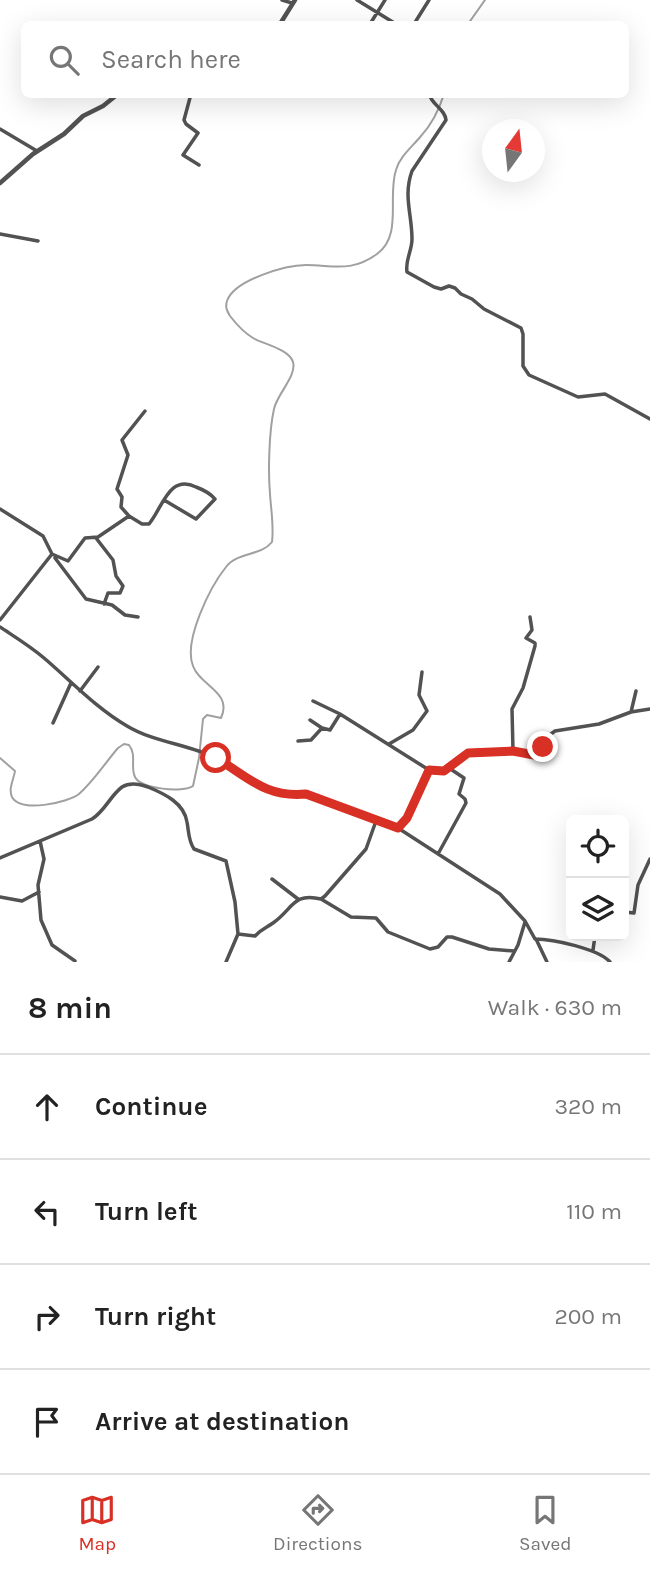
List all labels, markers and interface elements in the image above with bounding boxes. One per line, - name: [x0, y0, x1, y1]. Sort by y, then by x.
- search box: [21, 21, 629, 98]
- icon: search: [45, 41, 83, 79]
- text: Search here: [101, 44, 241, 75]
- north arrow: [482, 119, 545, 182]
- route end: [527, 731, 558, 762]
- route start: [200, 742, 231, 773]
- map controls: [566, 815, 629, 941]
- button: locate: [566, 815, 629, 878]
- button: layers: [566, 878, 629, 941]
- text: 8 min: [28, 990, 112, 1026]
- text: Walk · 630 m: [488, 994, 622, 1021]
- icon: ahead: [28, 1088, 66, 1126]
- text: Continue: [95, 1091, 207, 1122]
- text: 320 m: [554, 1093, 622, 1120]
- icon: left: [28, 1193, 66, 1231]
- text: Turn left: [95, 1196, 197, 1227]
- text: 110 m: [566, 1198, 622, 1225]
- icon: right: [28, 1298, 66, 1336]
- text: Turn right: [95, 1301, 216, 1332]
- text: 200 m: [554, 1303, 622, 1330]
- icon: arrive: [28, 1403, 66, 1441]
- text: Arrive at destination: [95, 1406, 349, 1437]
- tab: Map: [78, 1491, 116, 1555]
- tab: Directions: [273, 1491, 362, 1555]
- tab: Saved: [519, 1491, 572, 1555]

